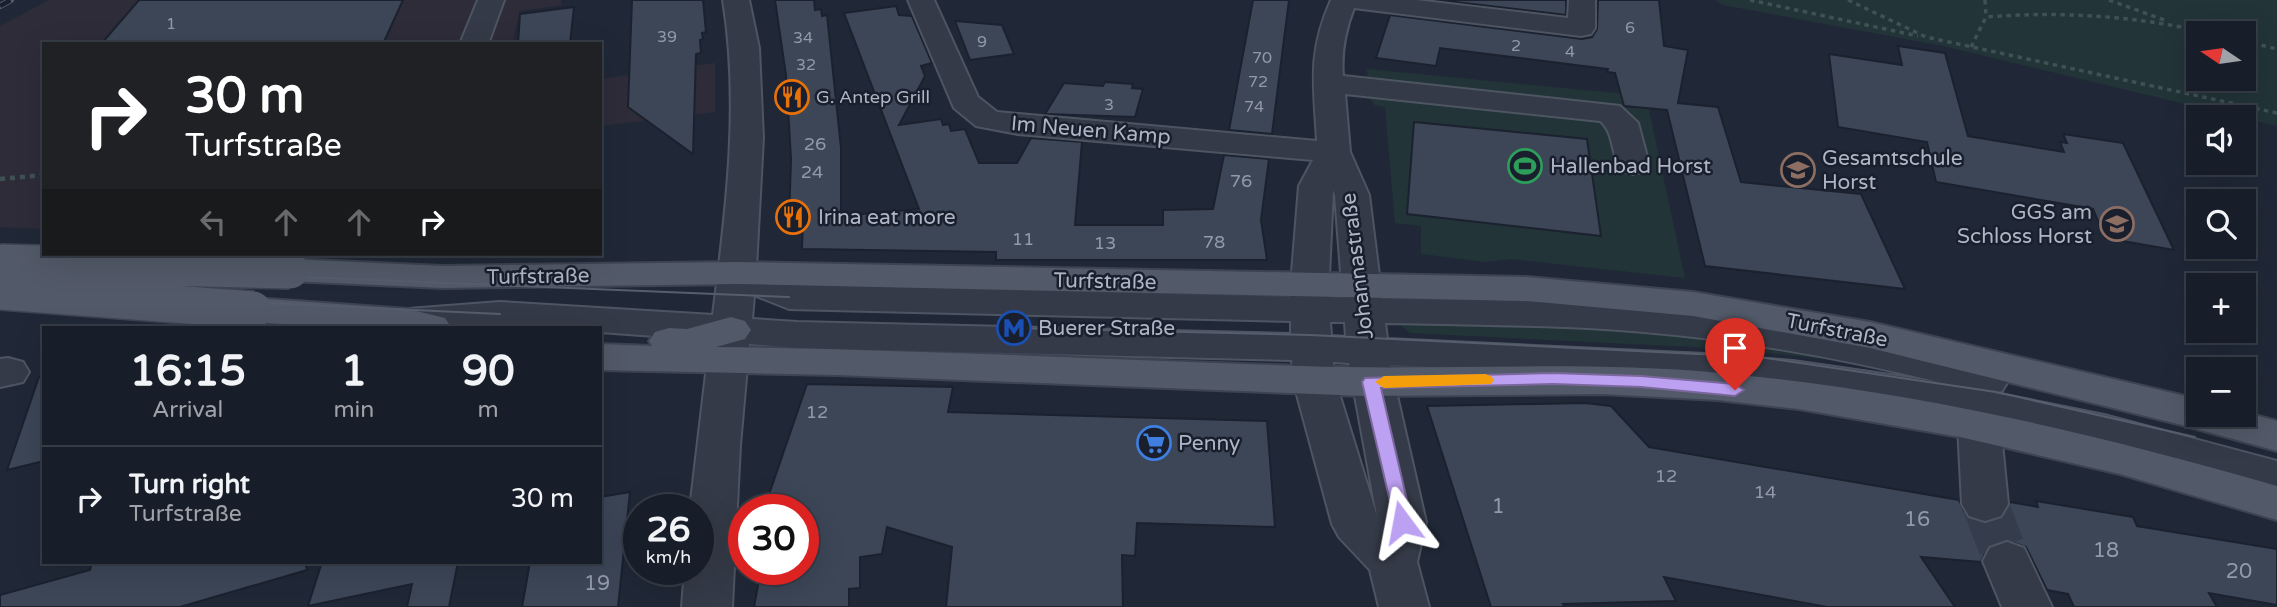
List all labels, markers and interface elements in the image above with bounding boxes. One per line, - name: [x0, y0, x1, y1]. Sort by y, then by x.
- house number: 1: [166, 14, 176, 34]
- house number: 6: [1625, 18, 1635, 38]
- north arrow: [2186, 21, 2256, 91]
- map controls: [2186, 21, 2256, 427]
- house number: 39: [657, 27, 677, 47]
- house number: 34: [793, 28, 813, 48]
- house number: 9: [977, 32, 987, 52]
- house number: 2: [1511, 36, 1521, 56]
- house number: 4: [1565, 42, 1575, 62]
- house number: 70: [1252, 48, 1272, 68]
- house number: 32: [796, 55, 816, 75]
- text: 30 m: [185, 67, 304, 126]
- icon: right: [70, 70, 161, 161]
- house number: 72: [1248, 72, 1268, 92]
- restaurant icon: G. Antep Grill: [773, 78, 811, 116]
- place label: G. Antep Grill: [816, 86, 930, 108]
- house number: 3: [1104, 95, 1114, 115]
- house number: 74: [1244, 97, 1264, 117]
- button: sound: [2186, 105, 2256, 175]
- street label: Im Neuen Kamp: [1010, 111, 1172, 150]
- text: Turfstraße: [185, 127, 342, 165]
- house number: 26: [804, 133, 826, 155]
- place label: Gesamtschule Horst: [1822, 146, 1963, 195]
- sports icon: Hallenbad Horst: [1506, 147, 1544, 185]
- school or university icon: Gesamtschule Horst: [1779, 151, 1817, 189]
- place label: Hallenbad Horst: [1550, 154, 1711, 179]
- house number: 24: [801, 161, 823, 183]
- house number: 76: [1230, 170, 1252, 192]
- button: search: [2186, 189, 2256, 259]
- street label: Johannastraße: [1336, 191, 1379, 340]
- restaurant icon: Irina eat more: [774, 198, 812, 236]
- place label: GGS am Schloss Horst: [1957, 200, 2092, 249]
- icon: left: [194, 203, 232, 241]
- icon: ahead: [267, 203, 305, 241]
- icon: ahead: [340, 203, 378, 241]
- icon: right: [413, 203, 451, 241]
- place label: Irina eat more: [818, 205, 956, 230]
- school or university icon: GGS am Schloss Horst: [2098, 205, 2136, 243]
- house number: 11: [1012, 228, 1034, 250]
- house number: 78: [1203, 231, 1225, 253]
- house number: 13: [1094, 232, 1116, 254]
- street label: Turfstraße: [486, 263, 590, 290]
- street label: Turfstraße: [1053, 268, 1157, 295]
- button: +: [2186, 273, 2256, 343]
- street label: Turfstraße: [1784, 308, 1890, 353]
- metro station icon: Buerer Straße: [995, 309, 1033, 347]
- place label: Buerer Straße: [1038, 316, 1175, 341]
- pin: [1705, 318, 1765, 390]
- icon: arrive: [1716, 329, 1754, 367]
- text: 16:15: [129, 346, 246, 397]
- text: 1: [341, 346, 367, 397]
- text: 90: [462, 346, 515, 397]
- button: −: [2186, 357, 2256, 427]
- text: Arrival: [152, 396, 223, 424]
- text: min: [333, 396, 374, 424]
- text: m: [478, 396, 499, 424]
- house number: 12: [806, 401, 828, 423]
- supermarket icon: Penny: [1135, 424, 1173, 462]
- place label: Penny: [1178, 431, 1240, 456]
- house number: 12: [1655, 465, 1677, 487]
- text: Turn right: [129, 469, 250, 500]
- icon: right: [70, 480, 108, 518]
- house number: 14: [1754, 481, 1776, 503]
- text: 30 m: [511, 483, 574, 514]
- position arrow: [1365, 485, 1439, 559]
- speed limit sign: 30: [728, 494, 819, 585]
- house number: 1: [1491, 494, 1505, 519]
- text: Turfstraße: [129, 500, 242, 528]
- house number: 16: [1904, 507, 1930, 532]
- text: 26: [647, 509, 690, 551]
- house number: 18: [2093, 538, 2119, 563]
- text: km/h: [646, 546, 691, 568]
- house number: 20: [2226, 559, 2252, 584]
- house number: 19: [584, 571, 610, 596]

